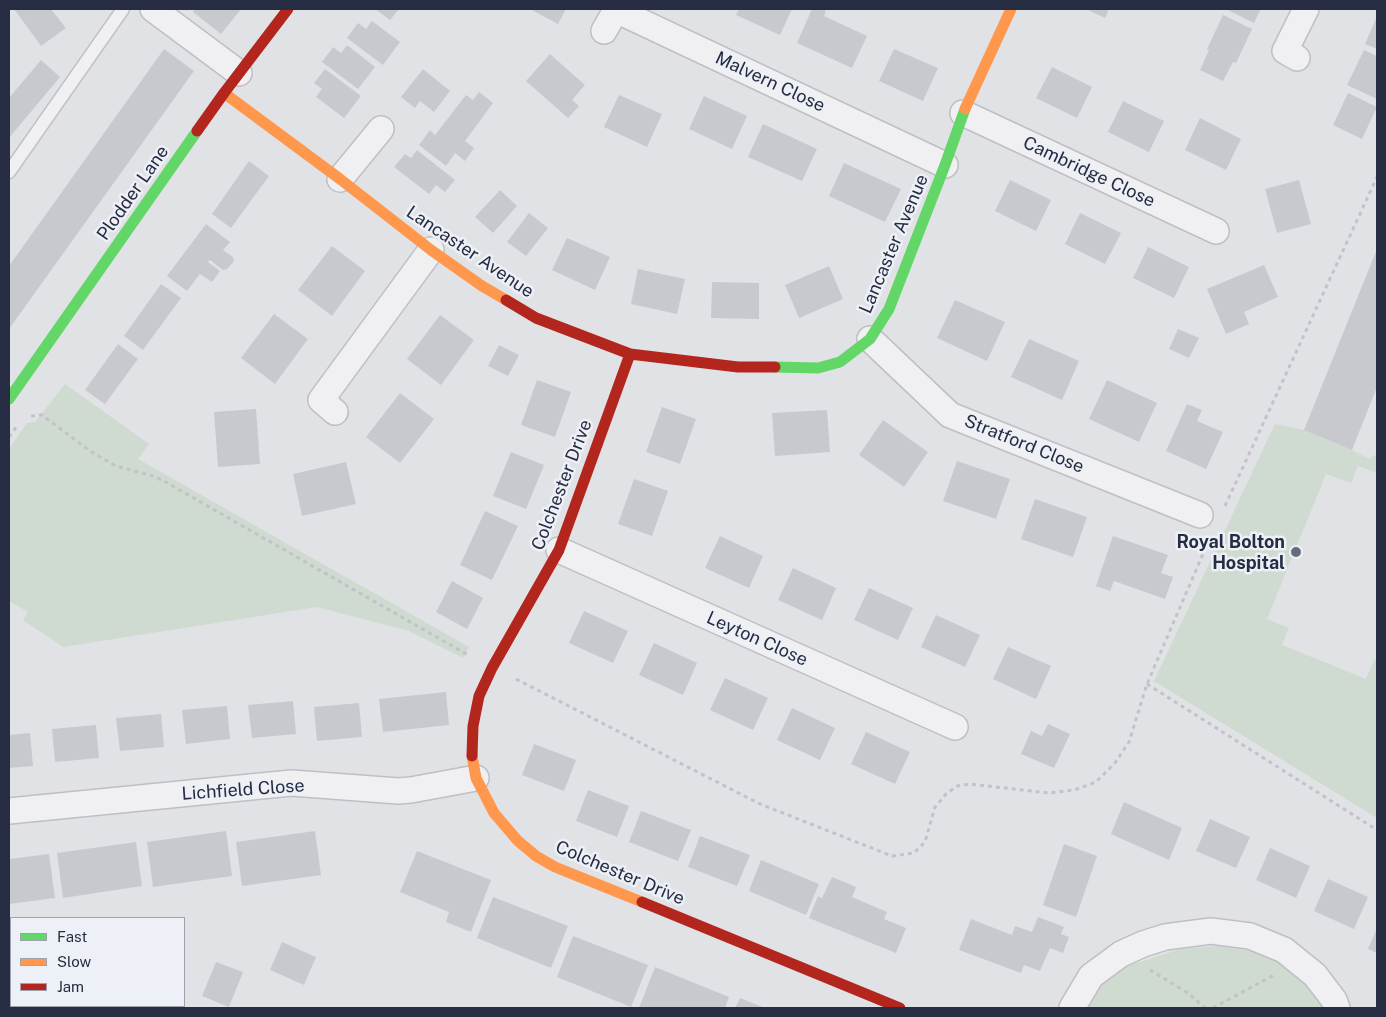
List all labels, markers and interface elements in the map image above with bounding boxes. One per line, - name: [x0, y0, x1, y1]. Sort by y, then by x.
- street label: Malvern Close: [712, 47, 828, 117]
- street label: Cambridge Close: [1020, 132, 1158, 212]
- street label: Plodder Lane: [93, 142, 173, 244]
- street label: Lancaster Avenue: [855, 171, 933, 317]
- street label: Lancaster Avenue: [402, 201, 538, 303]
- street label: Stratford Close: [961, 410, 1087, 478]
- street label: Colchester Drive: [527, 417, 597, 553]
- place label: Royal Bolton Hospital: [1176, 531, 1285, 574]
- marker: Royal Bolton Hospital: [1289, 545, 1303, 559]
- street label: Leyton Close: [703, 607, 811, 671]
- street label: Lichfield Close: [181, 775, 305, 805]
- street label: Colchester Drive: [552, 836, 688, 910]
- legend: [10, 917, 185, 1007]
- text: Fast: [57, 928, 87, 945]
- text: Slow: [57, 953, 91, 970]
- text: Jam: [57, 978, 84, 995]

